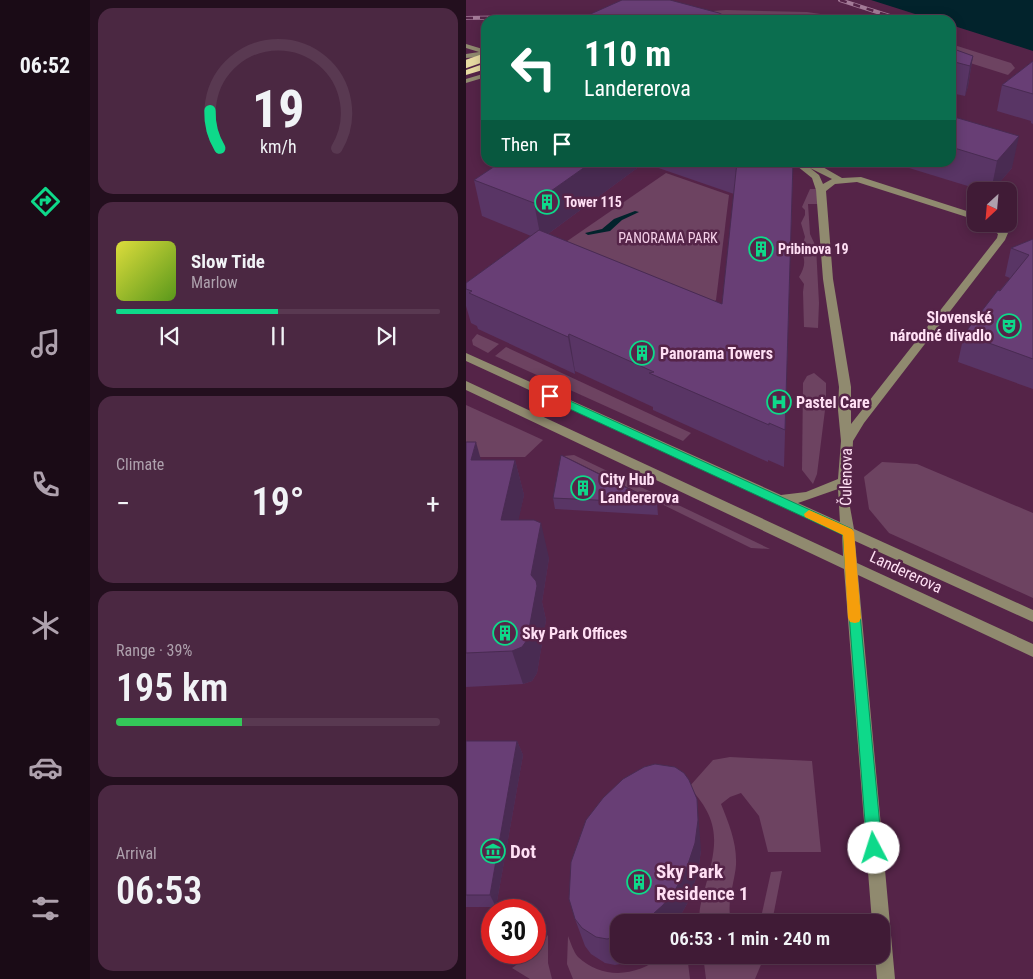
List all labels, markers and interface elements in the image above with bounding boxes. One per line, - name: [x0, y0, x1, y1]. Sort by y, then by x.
- text: 110 m: [584, 34, 671, 75]
- icon: left: [501, 35, 566, 100]
- text: 06:52: [20, 53, 70, 78]
- text: Landererova: [584, 76, 691, 101]
- text: 19: [252, 79, 304, 140]
- icon: arrive: [548, 130, 576, 158]
- text: Then: [501, 133, 538, 156]
- text: km/h: [260, 136, 296, 157]
- north arrow: [967, 182, 1017, 232]
- map controls: [967, 182, 1017, 232]
- icon: directions: [28, 184, 63, 219]
- building icon: Tower 115: [534, 189, 560, 215]
- place label: Tower 115: [564, 194, 622, 210]
- park label: PANORAMA PARK: [618, 230, 718, 246]
- building icon: Pribinova 19: [748, 236, 774, 262]
- place label: Pribinova 19: [778, 241, 849, 257]
- text: Slow Tide: [191, 250, 265, 273]
- text: Marlow: [191, 273, 238, 292]
- place label: Slovenské národné divadlo: [890, 308, 992, 345]
- theatre icon: Slovenské národné divadlo: [996, 313, 1022, 339]
- icon: previous: [156, 322, 184, 350]
- icon: pause: [264, 322, 292, 350]
- icon: next: [372, 322, 400, 350]
- icon: music: [28, 326, 63, 361]
- building icon: Panorama Towers: [629, 340, 655, 366]
- place label: Panorama Towers: [660, 344, 773, 363]
- pin: [529, 375, 571, 417]
- icon: arrive: [536, 382, 564, 410]
- hospital icon: Pastel Care: [766, 389, 792, 415]
- place label: Pastel Care: [796, 393, 870, 412]
- street label: Čulenova: [835, 448, 856, 506]
- text: Climate: [116, 455, 164, 474]
- icon: phone: [28, 467, 63, 502]
- place label: City Hub Landererova: [600, 470, 679, 507]
- building icon: City Hub Landererova: [570, 475, 596, 501]
- text: 19°: [252, 480, 304, 524]
- text: −: [116, 487, 130, 520]
- text: +: [426, 487, 440, 520]
- street label: Landererova: [867, 547, 945, 597]
- icon: climate: [28, 608, 63, 643]
- building icon: Sky Park Offices: [492, 620, 518, 646]
- place label: Sky Park Offices: [522, 624, 627, 643]
- text: Range · 39%: [116, 641, 192, 660]
- text: 195 km: [116, 666, 228, 710]
- icon: car: [28, 750, 63, 785]
- position arrow: [847, 821, 899, 873]
- museum icon: Dot: [480, 838, 506, 864]
- place label: Dot: [510, 840, 536, 863]
- text: Arrival: [116, 844, 157, 863]
- place label: Sky Park Residence 1: [656, 860, 749, 905]
- text: 06:53: [116, 869, 202, 913]
- building icon: Sky Park Residence 1: [626, 869, 652, 895]
- icon: filters: [28, 891, 63, 926]
- speed limit sign: 30: [481, 899, 546, 964]
- text: 06:53 · 1 min · 240 m: [670, 927, 830, 950]

